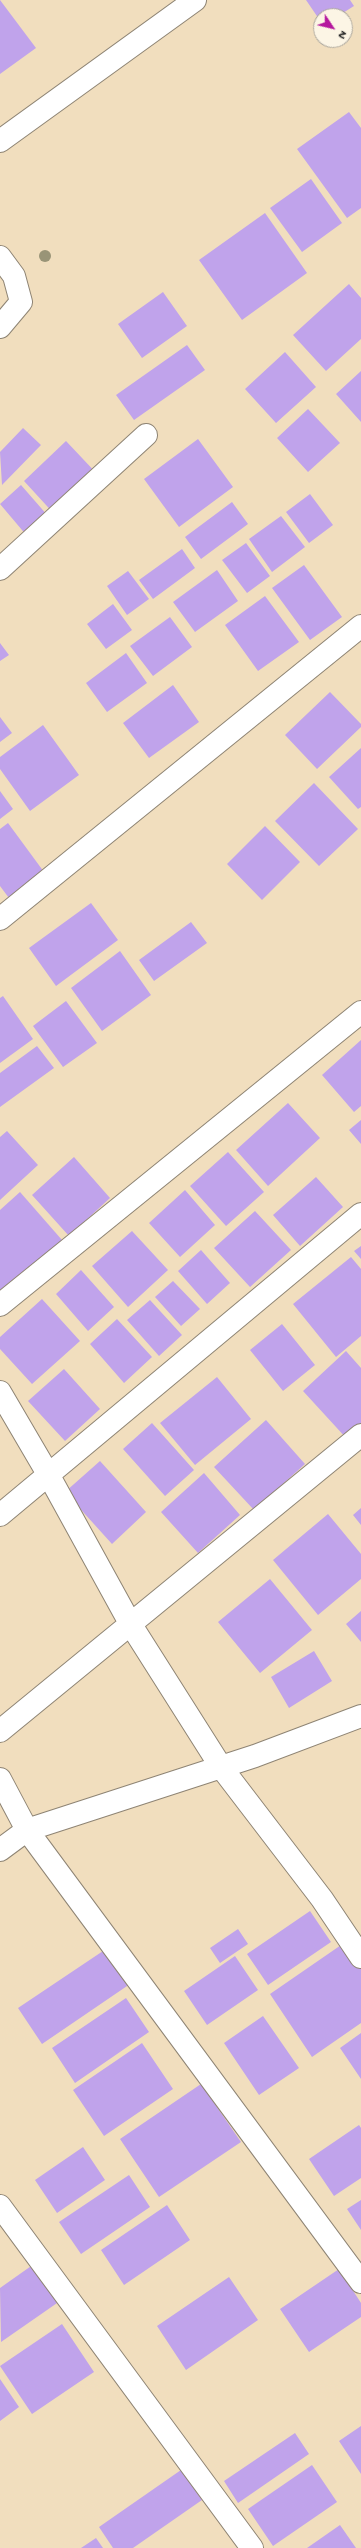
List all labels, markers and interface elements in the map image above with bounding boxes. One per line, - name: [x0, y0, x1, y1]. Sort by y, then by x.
- north arrow: [313, 8, 353, 48]
- text: N: [335, 28, 349, 41]

